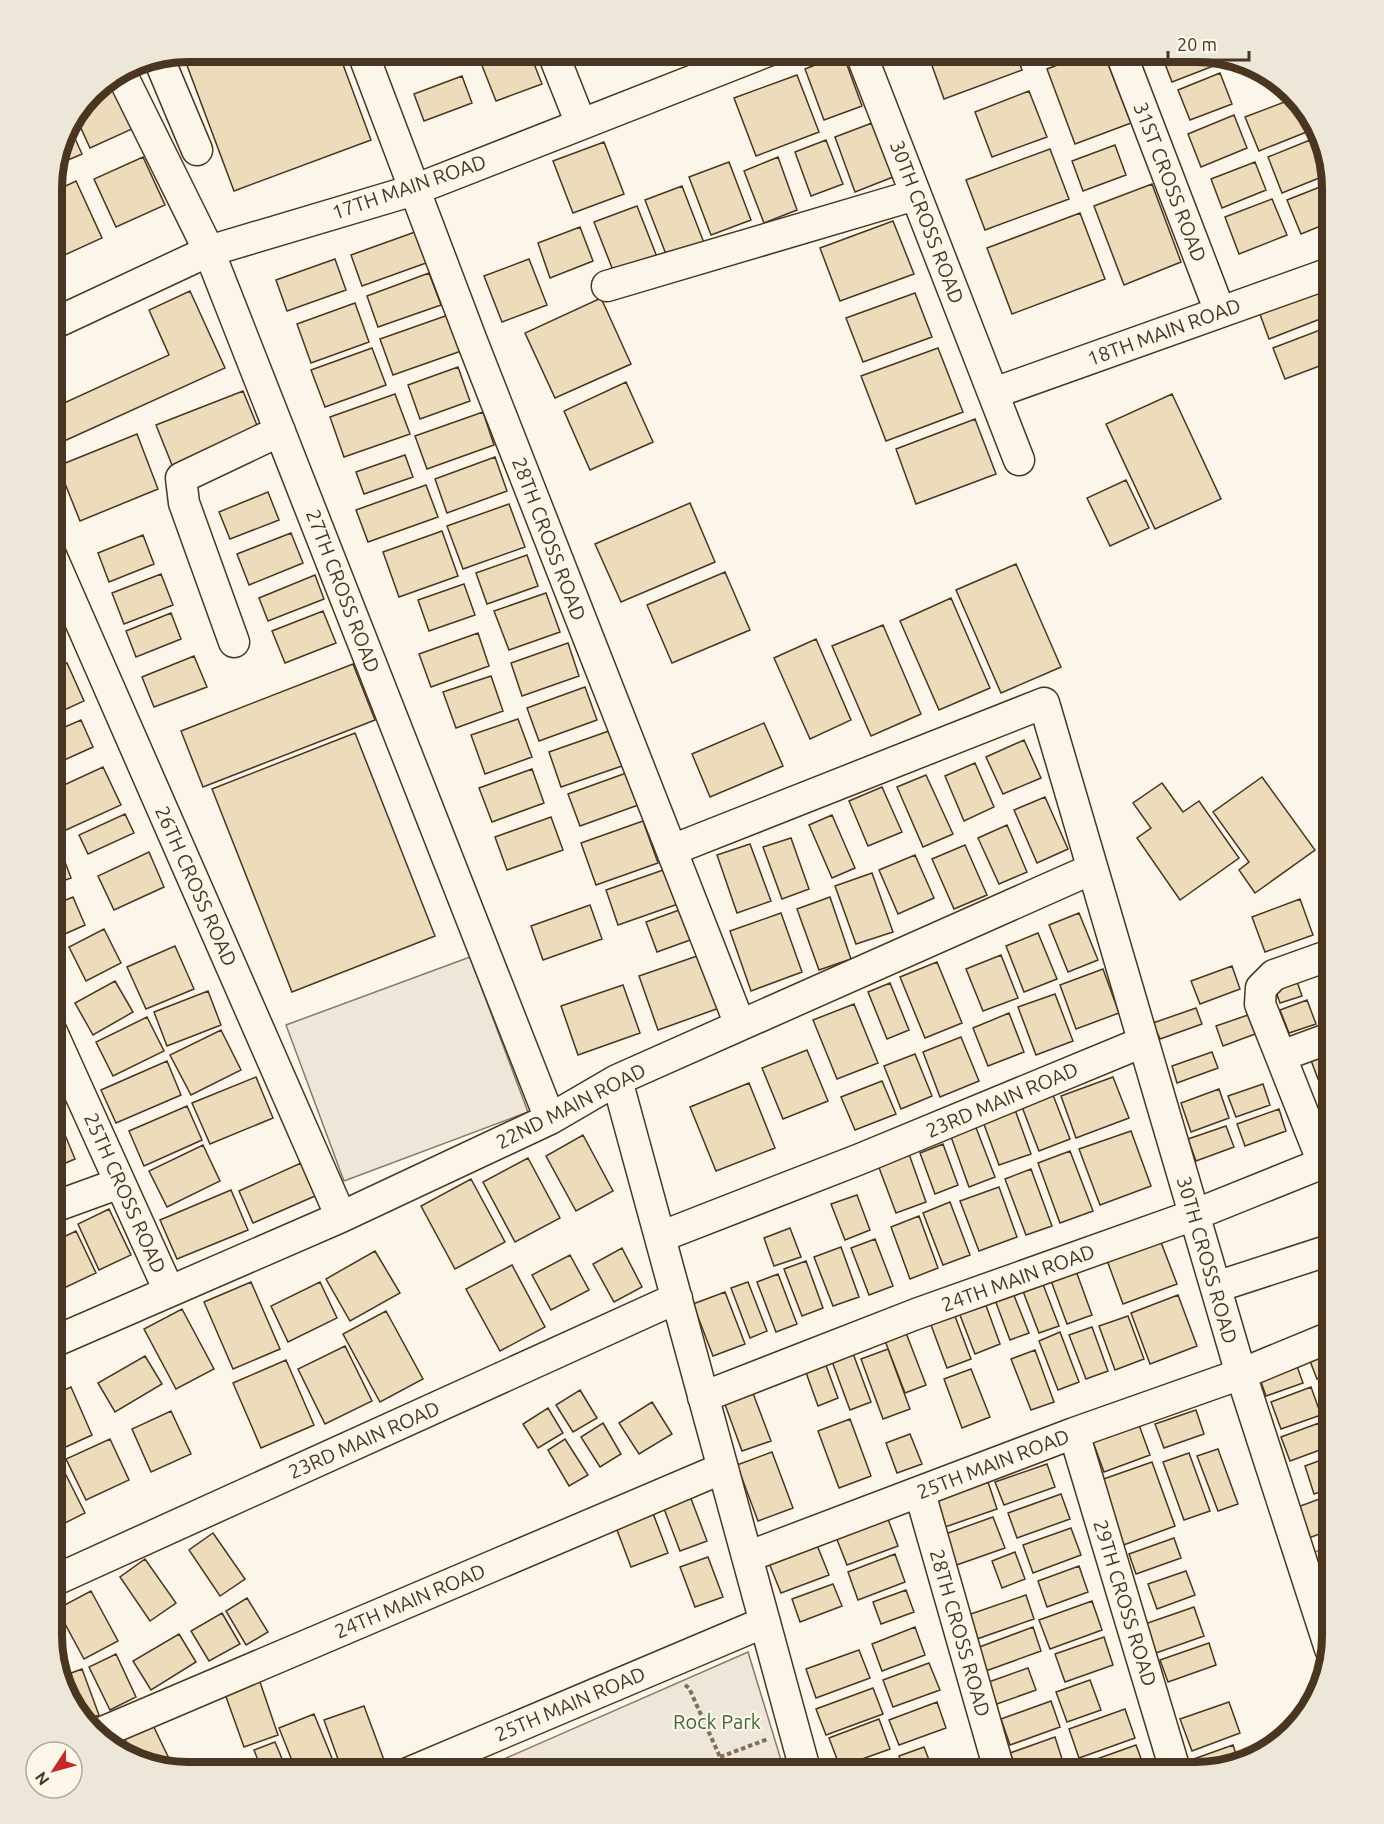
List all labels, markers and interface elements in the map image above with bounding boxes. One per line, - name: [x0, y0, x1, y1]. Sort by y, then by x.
- scale bar: [1168, 24, 1249, 62]
- text: 20 m: [1177, 34, 1217, 54]
- street label: 31ST CROSS ROAD: [1129, 99, 1212, 265]
- street label: 30TH CROSS ROAD: [886, 137, 969, 307]
- street label: 17TH MAIN ROAD: [329, 149, 489, 224]
- street label: 18TH MAIN ROAD: [1084, 293, 1244, 370]
- street label: 28TH CROSS ROAD: [508, 454, 591, 624]
- street label: 27TH CROSS ROAD: [302, 506, 385, 676]
- street label: 26TH CROSS ROAD: [151, 802, 242, 969]
- street label: 23RD MAIN ROAD: [922, 1057, 1081, 1142]
- street label: 22ND MAIN ROAD: [492, 1058, 649, 1153]
- street label: 25TH CROSS ROAD: [80, 1109, 171, 1276]
- street label: 30TH CROSS ROAD: [1173, 1174, 1242, 1346]
- street label: 24TH MAIN ROAD: [938, 1239, 1098, 1316]
- street label: 23RD MAIN ROAD: [285, 1396, 443, 1483]
- street label: 25TH MAIN ROAD: [913, 1424, 1072, 1503]
- street label: 29TH CROSS ROAD: [1089, 1517, 1162, 1689]
- street label: 28TH CROSS ROAD: [926, 1547, 995, 1719]
- street label: 24TH MAIN ROAD: [331, 1558, 489, 1643]
- street label: 25TH MAIN ROAD: [491, 1661, 649, 1746]
- park label: Rock Park: [673, 1710, 761, 1733]
- north arrow: [24, 1740, 84, 1800]
- text: N: [31, 1769, 53, 1789]

